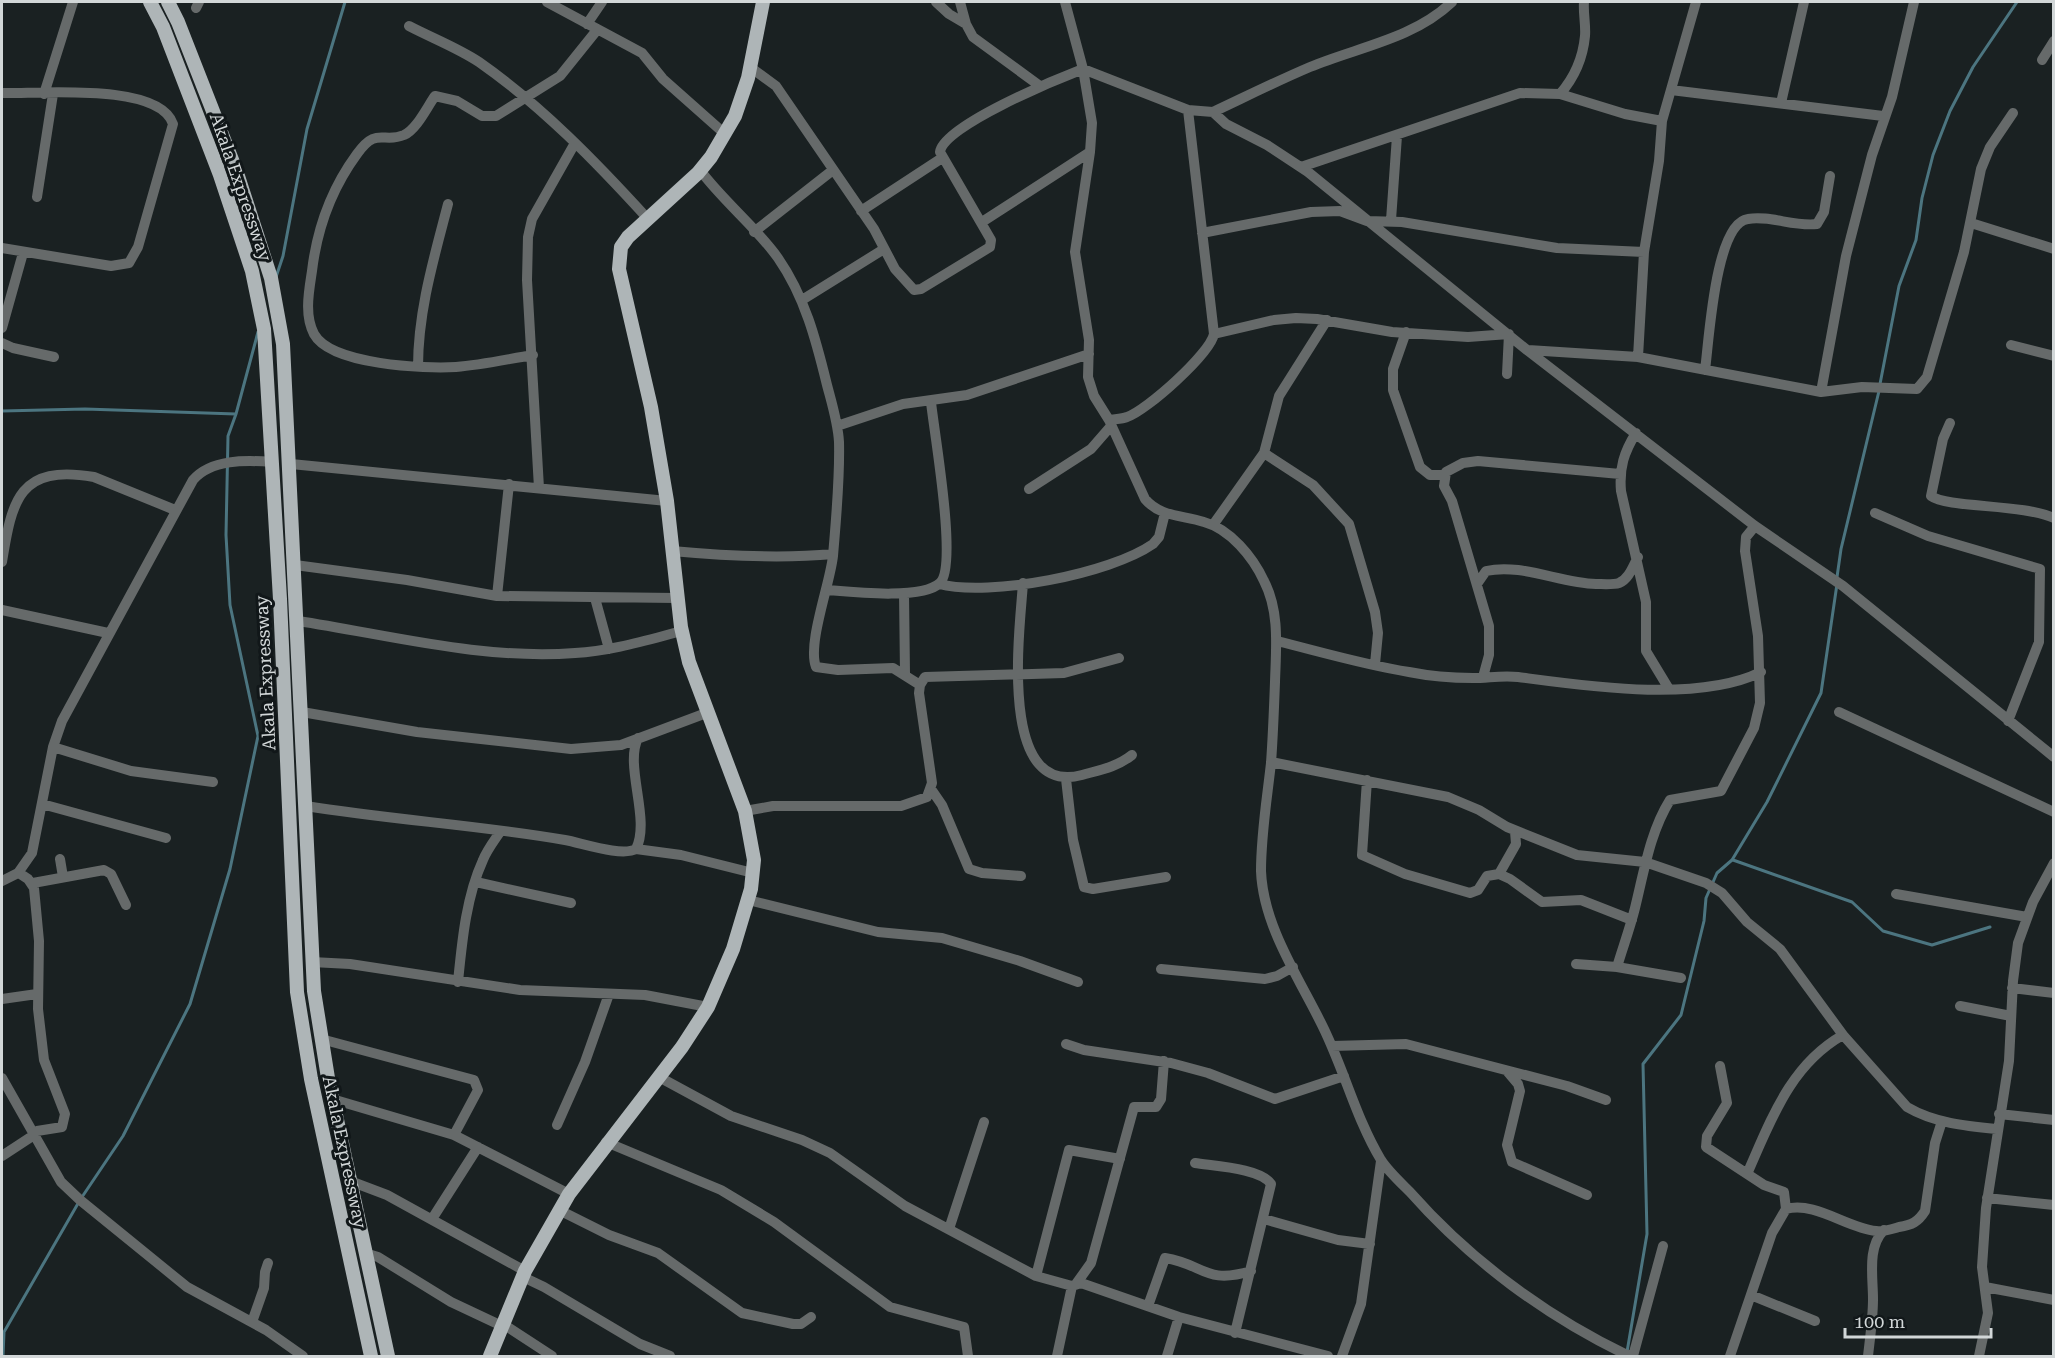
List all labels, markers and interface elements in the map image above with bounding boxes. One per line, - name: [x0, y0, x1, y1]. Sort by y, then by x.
- street label: Akala Expressway: [206, 110, 276, 264]
- street label: Akala Expressway: [250, 594, 280, 751]
- street label: Akala Expressway: [319, 1074, 372, 1231]
- scale bar: [1845, 1301, 1990, 1339]
- text: 100 m: [1854, 1311, 1905, 1332]

